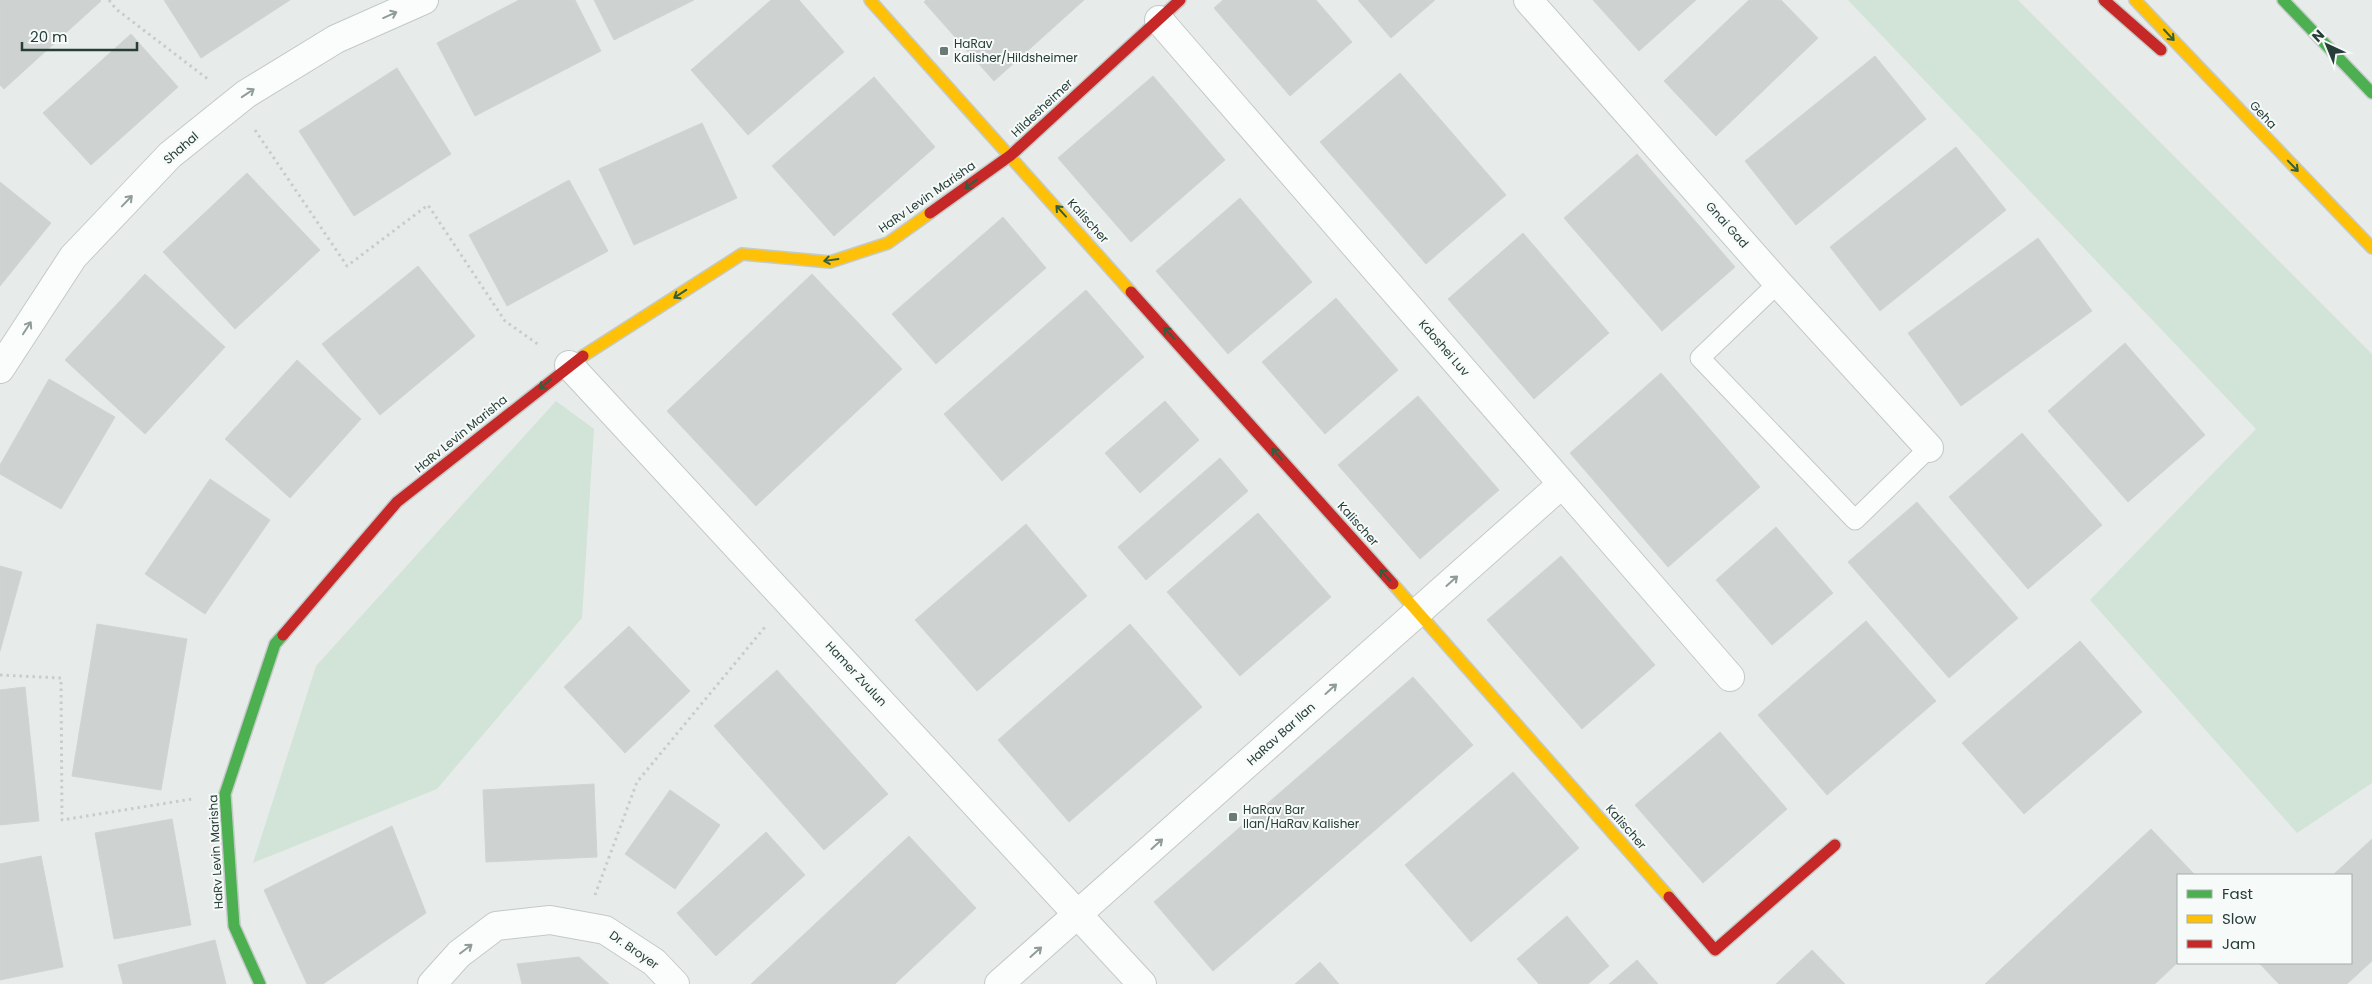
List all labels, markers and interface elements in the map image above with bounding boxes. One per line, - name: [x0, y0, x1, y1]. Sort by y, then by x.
- one-way arrow: [382, 9, 397, 19]
- scale bar: [22, 20, 138, 52]
- north arrow: [2302, 20, 2352, 70]
- text: N: [2307, 25, 2329, 46]
- text: 20 m: [30, 26, 68, 47]
- one-way arrow: [2163, 29, 2175, 42]
- place label: HaRav Kalisher/Hildsheimer: [954, 35, 1078, 66]
- marker: HaRav Kalisher/Hildsheimer: [938, 45, 950, 57]
- street label: Hildesheimer: [1007, 74, 1076, 141]
- one-way arrow: [241, 88, 255, 98]
- street label: Geha: [2246, 97, 2281, 132]
- street label: Shahal: [159, 128, 202, 168]
- street label: HaRv Levin Marisha: [875, 157, 979, 236]
- one-way arrow: [2287, 160, 2299, 172]
- one-way arrow: [965, 178, 978, 189]
- one-way arrow: [121, 194, 133, 207]
- street label: Kalischer: [1064, 195, 1113, 247]
- street label: Gnai Gad: [1702, 198, 1753, 251]
- one-way arrow: [1055, 205, 1067, 218]
- one-way arrow: [823, 255, 839, 265]
- one-way arrow: [673, 289, 687, 299]
- street label: Kdoshei Luv: [1415, 316, 1474, 380]
- one-way arrow: [22, 321, 32, 335]
- one-way arrow: [1163, 326, 1175, 339]
- one-way arrow: [539, 378, 552, 389]
- street label: HaRv Levin Marisha: [411, 391, 511, 476]
- one-way arrow: [1271, 448, 1283, 461]
- street label: Kalischer: [1334, 498, 1383, 550]
- one-way arrow: [1380, 569, 1391, 582]
- one-way arrow: [1446, 575, 1459, 587]
- street label: Hamer Zvulun: [822, 637, 891, 710]
- one-way arrow: [1324, 683, 1337, 695]
- street label: HaRav Bar Ilan: [1243, 698, 1319, 769]
- street label: HaRv Levin Marisha: [204, 794, 227, 910]
- place label: HaRav Bar Ilan/HaRav Kalisher: [1243, 801, 1360, 832]
- street label: Kalischer: [1602, 801, 1651, 853]
- marker: HaRav Bar Ilan/HaRav Kalisher: [1227, 811, 1239, 823]
- one-way arrow: [1151, 838, 1164, 850]
- legend: [2177, 874, 2352, 964]
- text: Fast: [2222, 883, 2253, 904]
- text: Slow: [2222, 908, 2257, 929]
- street label: Dr. Broyer: [606, 926, 663, 973]
- text: Jam: [2222, 933, 2256, 954]
- one-way arrow: [459, 943, 472, 954]
- one-way arrow: [1029, 946, 1042, 957]

